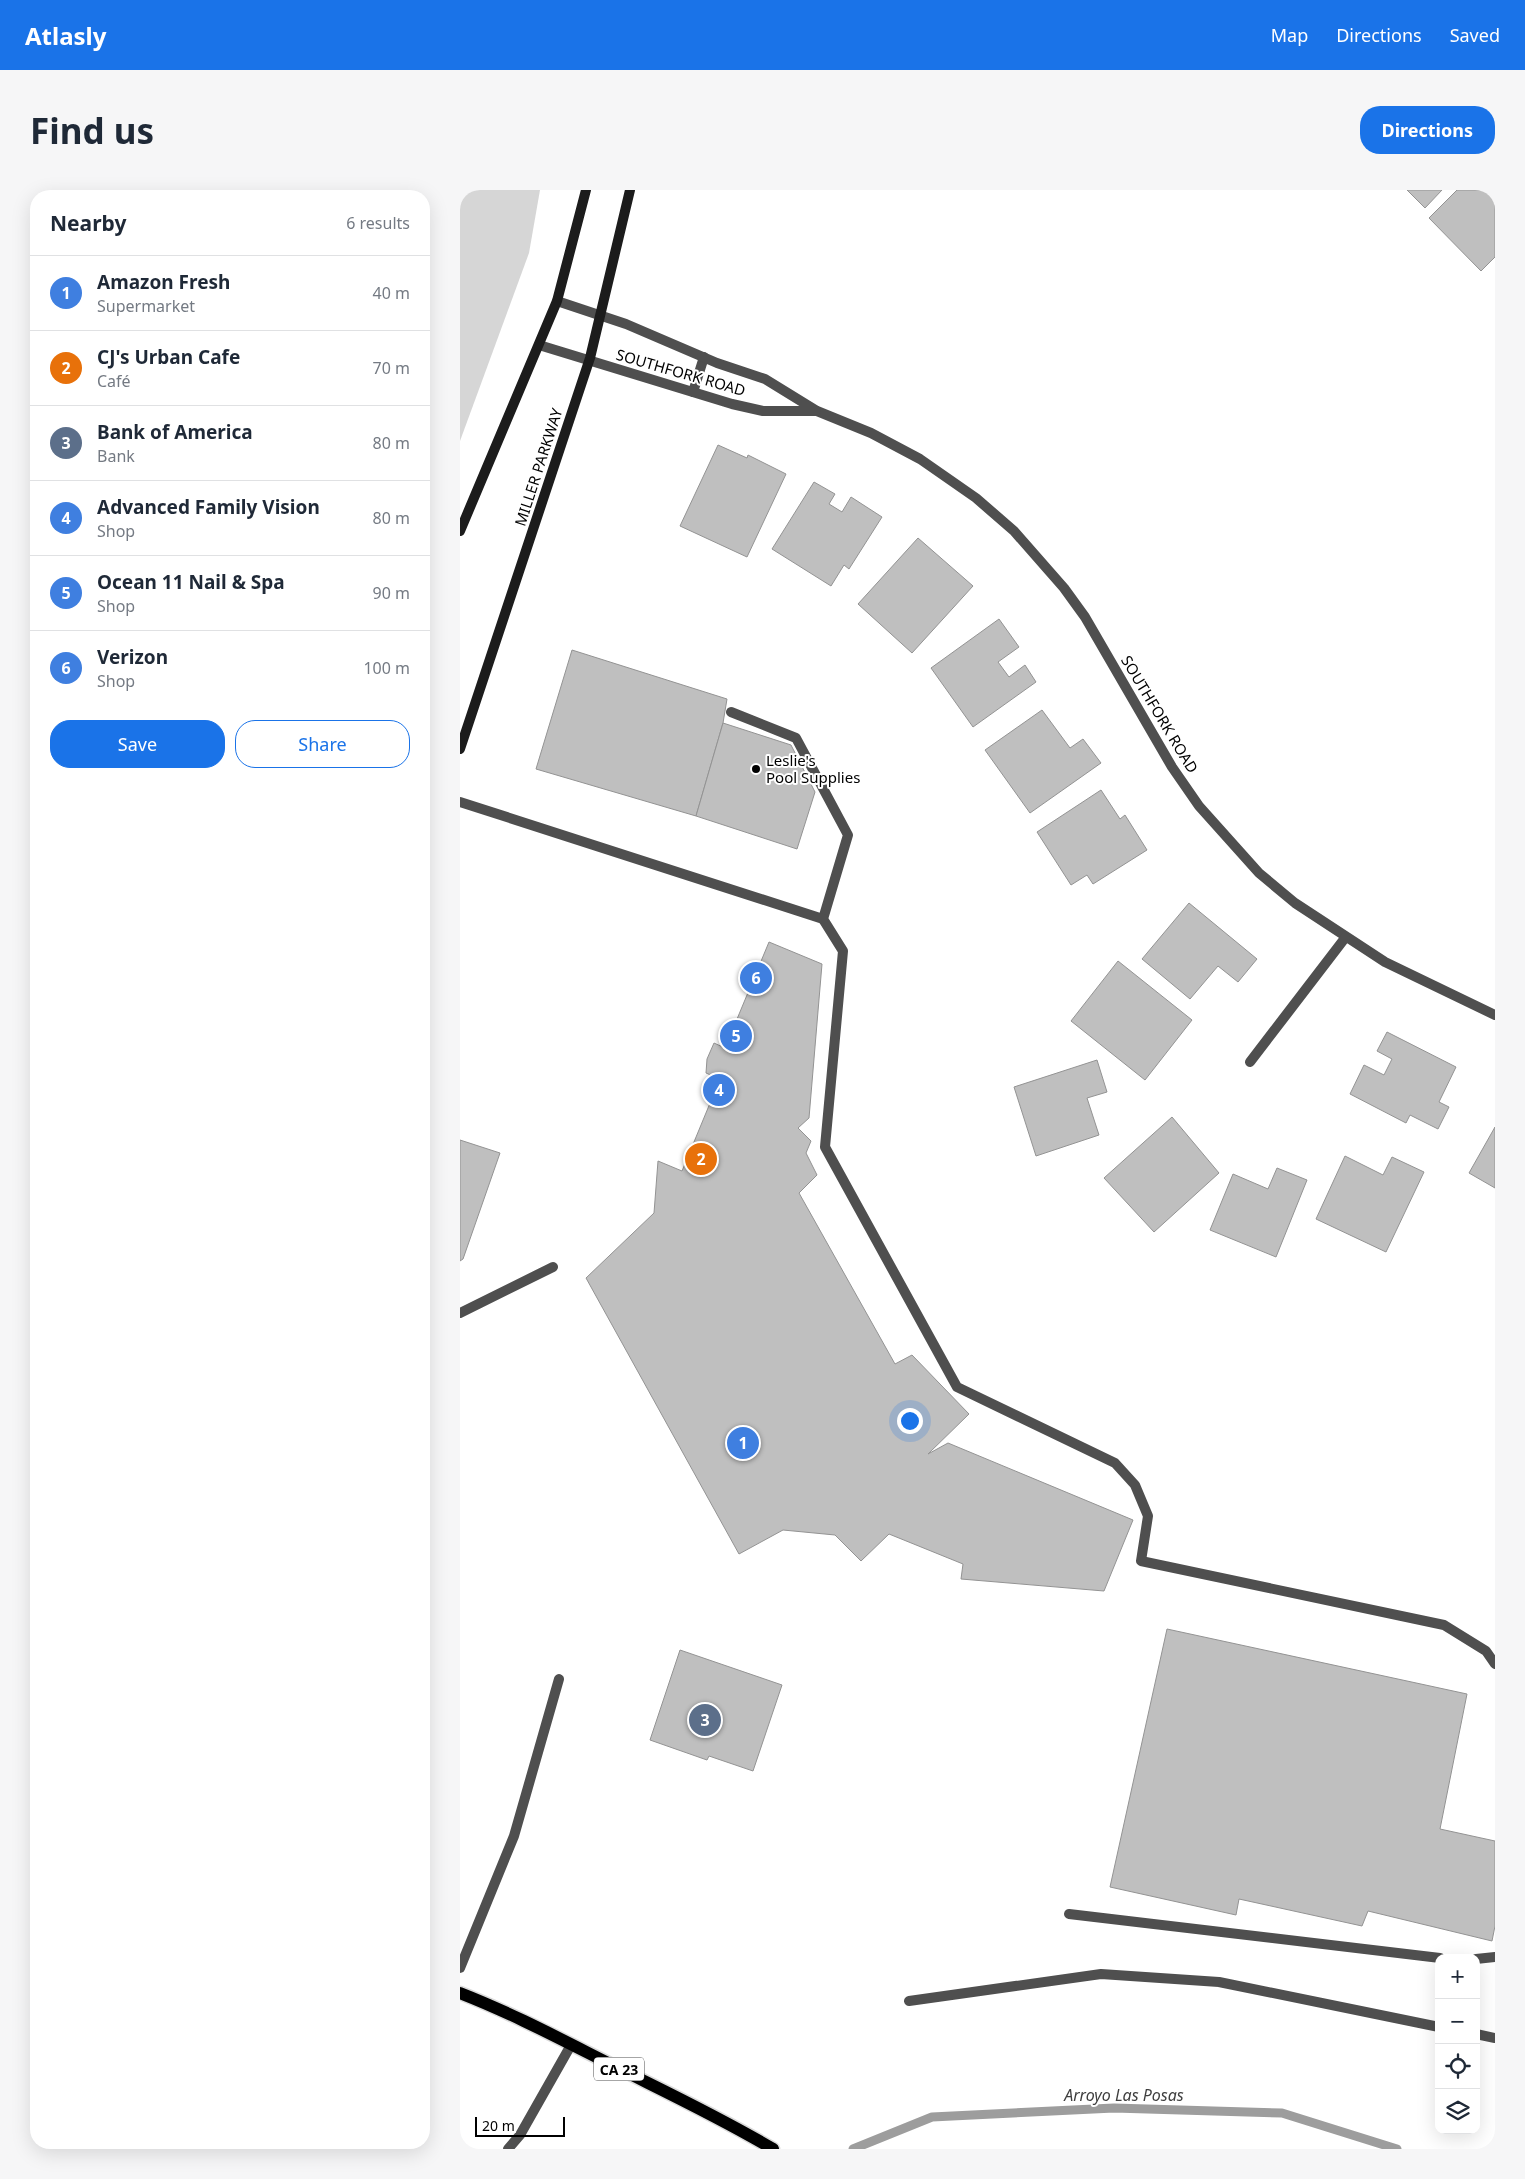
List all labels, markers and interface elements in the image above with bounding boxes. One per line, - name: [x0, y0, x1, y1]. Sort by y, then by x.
- text: Atlasly: [25, 19, 106, 52]
- text: Map: [1271, 23, 1308, 47]
- text: Directions: [1336, 23, 1422, 47]
- text: Saved: [1450, 23, 1500, 47]
- button: Directions: [1360, 106, 1495, 154]
- text: Find us: [30, 107, 154, 154]
- text: Nearby: [50, 209, 126, 237]
- text: 6 results: [346, 212, 410, 234]
- text: Amazon Fresh: [97, 269, 230, 295]
- text: 1: [61, 282, 71, 304]
- text: 40 m: [373, 282, 410, 304]
- text: Supermarket: [97, 295, 195, 317]
- text: CJ's Urban Cafe: [97, 344, 240, 370]
- street label: SOUTHFORK ROAD: [614, 344, 748, 400]
- text: 2: [61, 357, 71, 379]
- text: 70 m: [373, 357, 410, 379]
- text: Café: [97, 370, 131, 392]
- street label: MILLER PARKWAY: [509, 405, 567, 529]
- text: Bank of America: [97, 419, 253, 445]
- text: 3: [61, 432, 71, 454]
- text: 80 m: [373, 432, 410, 454]
- text: Bank: [97, 445, 135, 467]
- text: Advanced Family Vision: [97, 494, 320, 520]
- text: 4: [61, 507, 71, 529]
- text: 80 m: [373, 507, 410, 529]
- text: Shop: [97, 520, 135, 542]
- text: Ocean 11 Nail & Spa: [97, 569, 285, 595]
- text: 5: [61, 582, 71, 604]
- text: 90 m: [373, 582, 410, 604]
- text: Shop: [97, 595, 135, 617]
- text: Verizon: [97, 644, 168, 670]
- street label: SOUTHFORK ROAD: [1117, 652, 1203, 776]
- text: 6: [61, 657, 71, 679]
- text: 100 m: [363, 657, 410, 679]
- text: Shop: [97, 670, 135, 692]
- button: Save: [50, 720, 225, 768]
- button: Share: [235, 720, 410, 768]
- place label: Leslie's Pool Supplies: [766, 750, 860, 787]
- marker: Leslie's Pool Supplies: [750, 763, 762, 775]
- pin: 6: [740, 959, 772, 997]
- pin: 5: [720, 1017, 752, 1055]
- pin: 4: [703, 1071, 735, 1109]
- pin: 2: [685, 1140, 717, 1178]
- your location: [897, 1408, 923, 1434]
- pin: 1: [727, 1424, 759, 1462]
- pin: 3: [689, 1701, 721, 1739]
- map controls: [1435, 1954, 1480, 2134]
- button: +: [1435, 1954, 1480, 1999]
- button: −: [1435, 1999, 1480, 2044]
- button: locate: [1435, 2044, 1480, 2089]
- road number: CA 23: [594, 2058, 644, 2080]
- water label: Arroyo Las Posas: [1063, 2084, 1184, 2106]
- button: layers: [1435, 2089, 1480, 2134]
- scale bar: [475, 2114, 565, 2137]
- text: 20 m: [482, 2116, 515, 2135]

